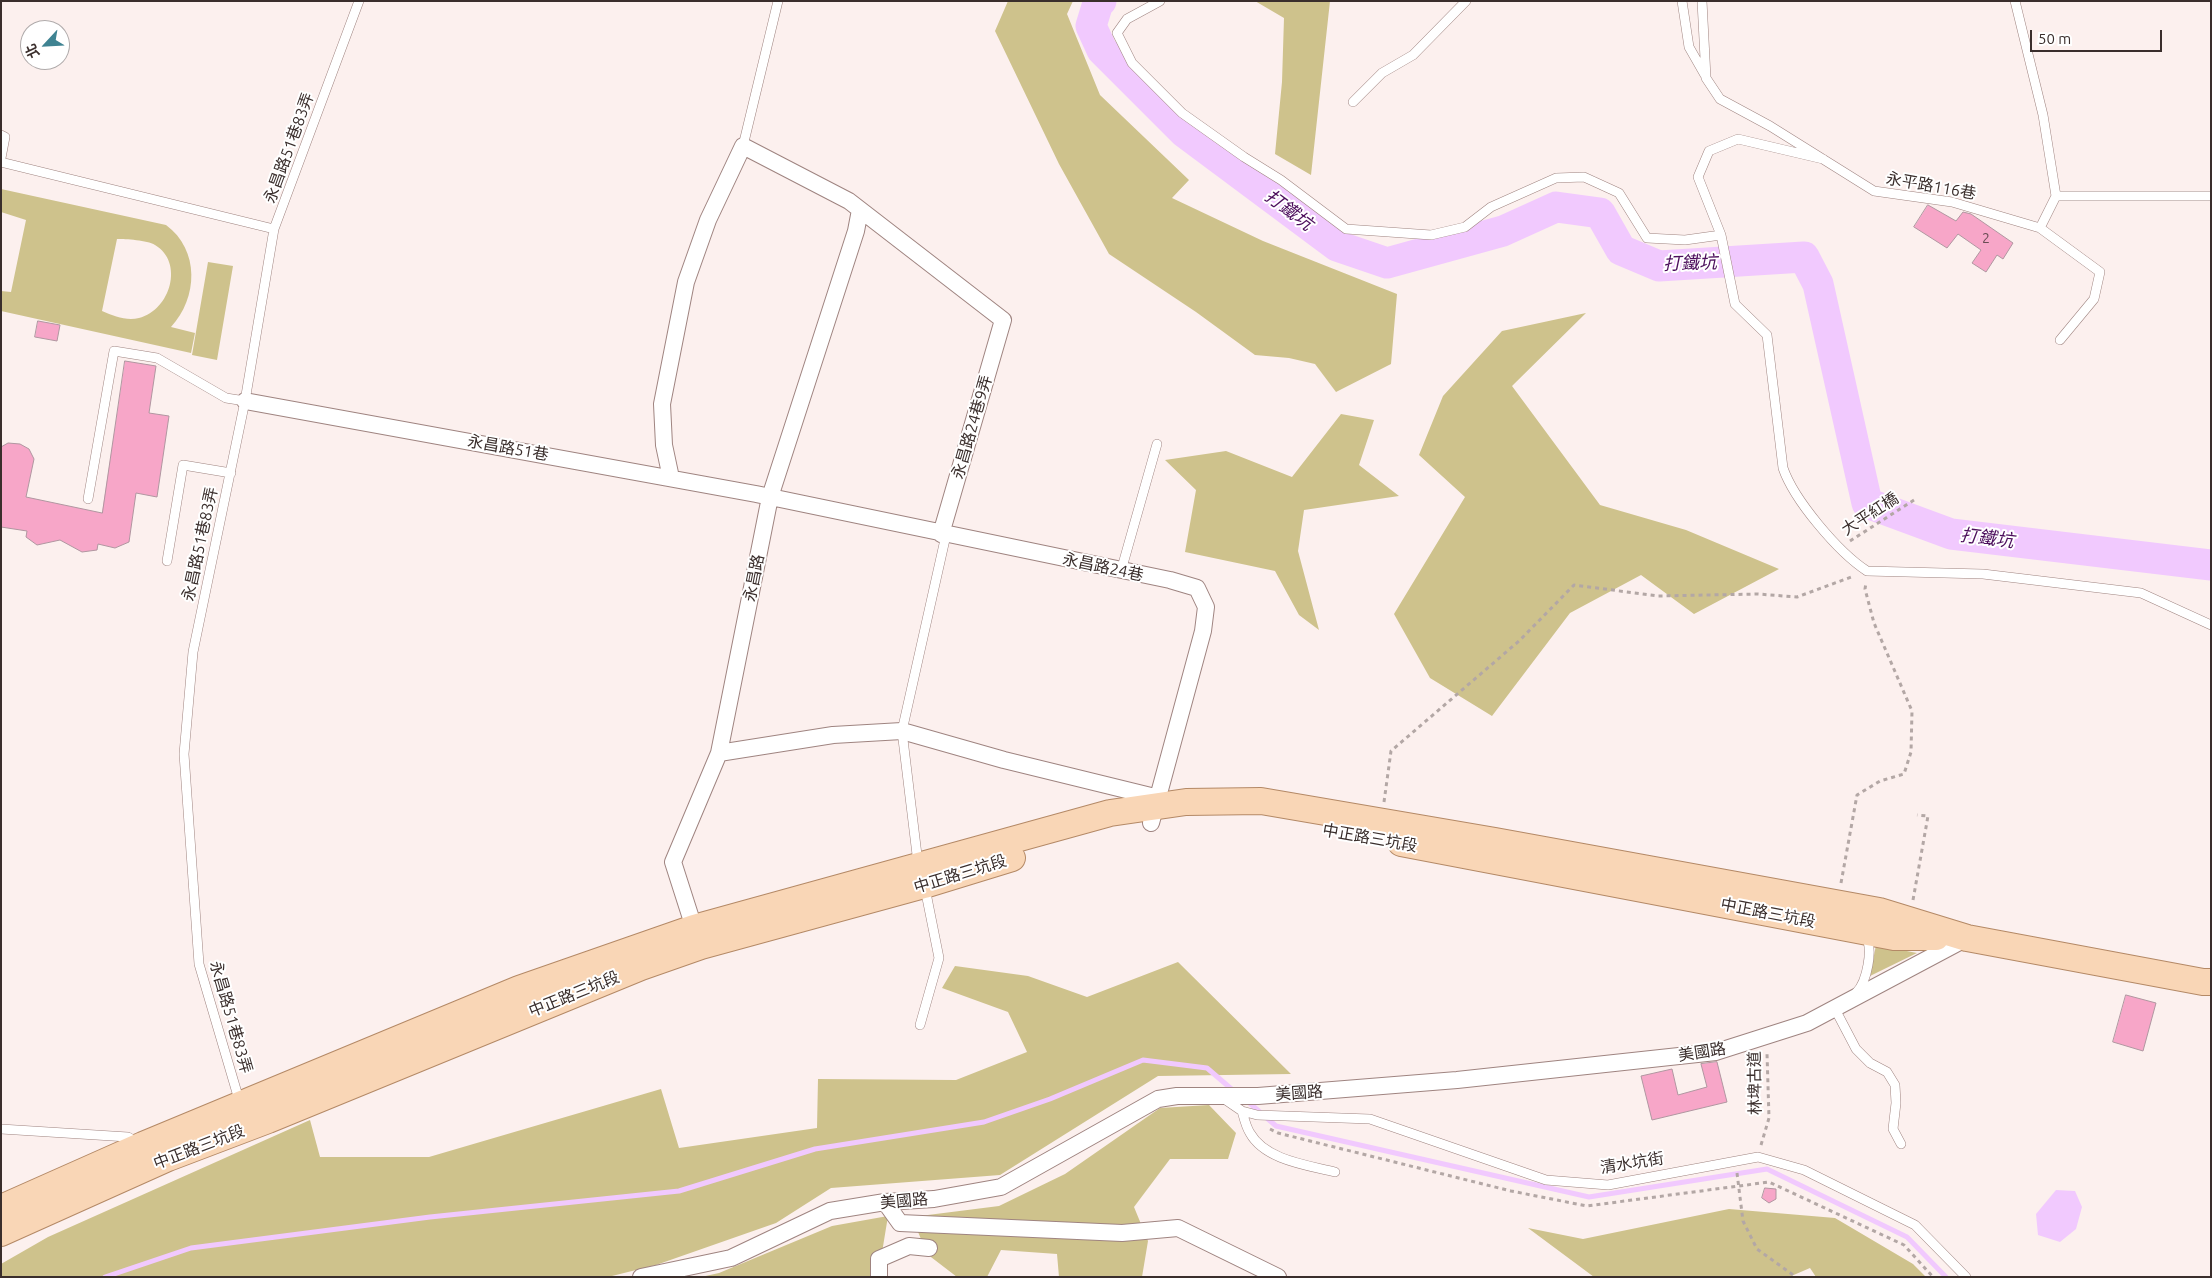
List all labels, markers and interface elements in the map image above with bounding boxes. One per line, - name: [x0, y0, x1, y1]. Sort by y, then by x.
- north arrow: [20, 20, 70, 70]
- scale bar: [2032, 20, 2164, 52]
- text: 50 m: [2038, 30, 2071, 47]
- text: 北: [22, 41, 43, 61]
- street label: 永昌路51巷83弄: [260, 90, 318, 206]
- street label: 永平路116巷: [1884, 169, 1978, 203]
- water label: 打鐵坑: [1261, 185, 1317, 235]
- house number: 2: [1982, 230, 1990, 246]
- water label: 打鐵坑: [1663, 251, 1717, 275]
- street label: 永昌路24巷9弄: [948, 373, 996, 481]
- street label: 永昌路51巷: [466, 431, 550, 465]
- street label: 永昌路51巷83弄: [179, 485, 221, 603]
- street label: 大平紅橋: [1838, 489, 1902, 539]
- water label: 打鐵坑: [1959, 524, 2015, 552]
- street label: 永昌路24巷: [1061, 549, 1145, 585]
- street label: 永昌路: [740, 553, 768, 603]
- street label: 中正路三坑段: [1321, 820, 1419, 856]
- street label: 中正路三坑段: [911, 851, 1009, 897]
- street label: 中正路三坑段: [1719, 894, 1817, 932]
- street label: 永昌路51巷83弄: [206, 959, 256, 1075]
- street label: 中正路三坑段: [526, 967, 622, 1021]
- street label: 美國路: [1677, 1039, 1727, 1065]
- street label: 林埤古道: [1745, 1051, 1765, 1115]
- street label: 美國路: [1274, 1082, 1324, 1104]
- street label: 中正路三坑段: [151, 1121, 247, 1173]
- street label: 清水坑街: [1599, 1149, 1665, 1177]
- street label: 美國路: [879, 1189, 929, 1213]

